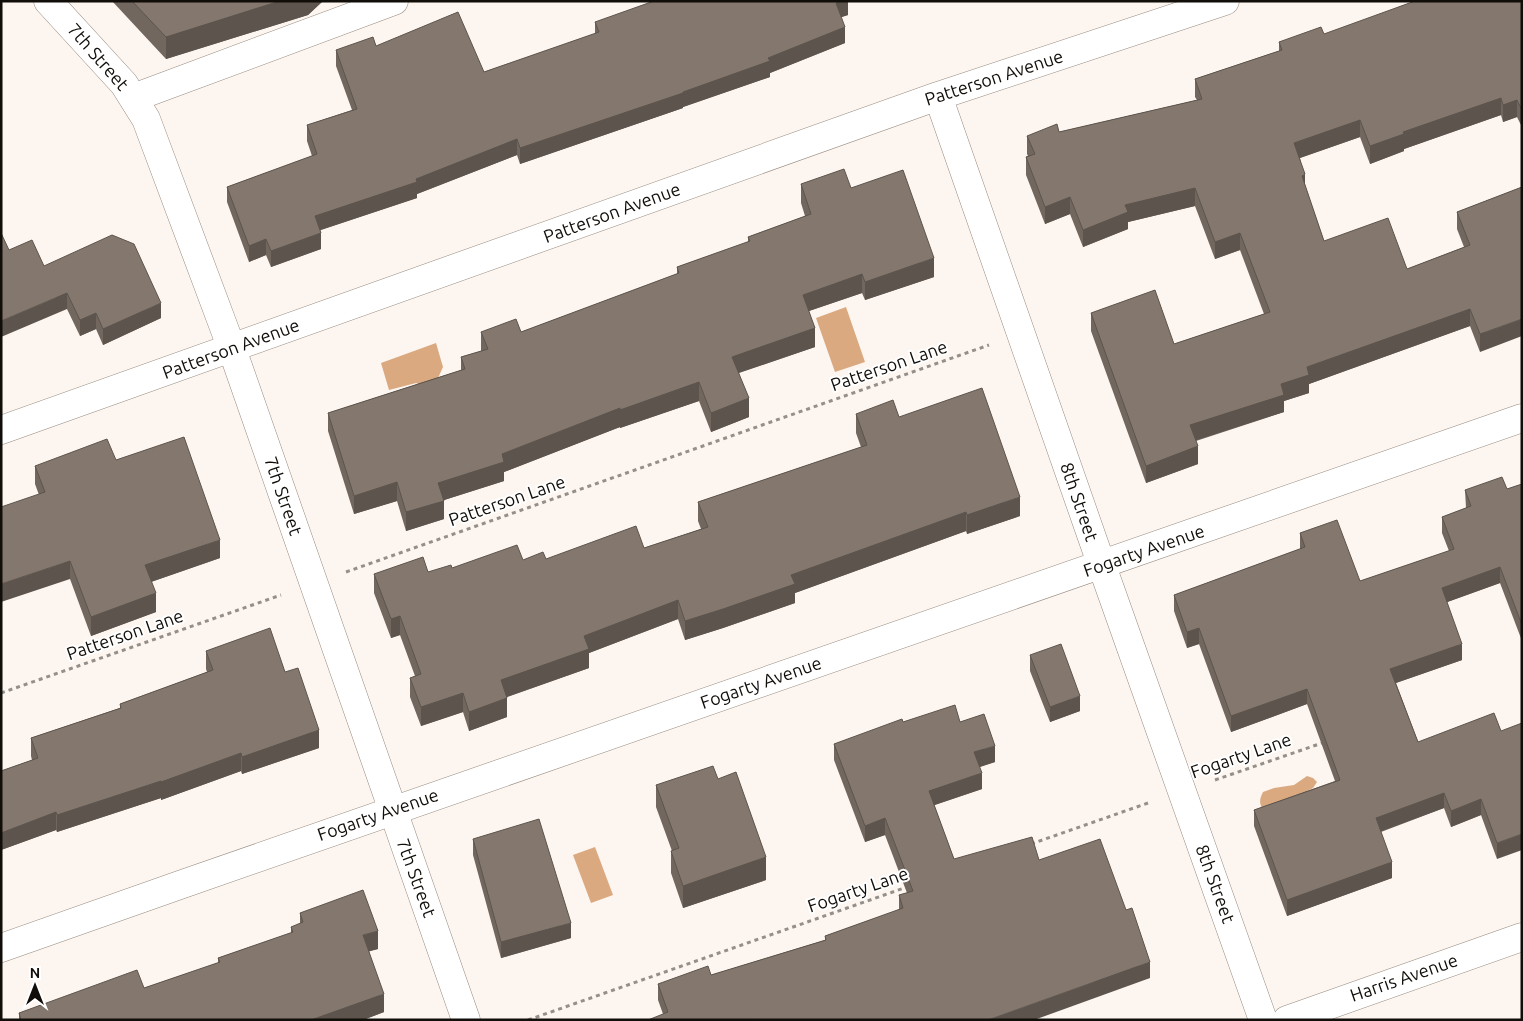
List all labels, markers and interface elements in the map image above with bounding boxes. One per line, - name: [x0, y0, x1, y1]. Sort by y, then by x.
- street label: 7th Street: [64, 19, 133, 94]
- street label: Patterson Avenue: [922, 45, 1065, 109]
- street label: Patterson Avenue: [541, 178, 683, 246]
- street label: Patterson Avenue: [160, 314, 302, 382]
- street label: Patterson Lane: [828, 336, 950, 394]
- street label: 7th Street: [261, 454, 307, 538]
- street label: 8th Street: [1057, 460, 1103, 544]
- street label: Patterson Lane: [446, 471, 568, 529]
- street label: Fogarty Avenue: [1080, 520, 1207, 580]
- street label: Patterson Lane: [64, 605, 186, 663]
- street label: Fogarty Avenue: [697, 652, 824, 712]
- street label: Fogarty Lane: [1188, 729, 1294, 782]
- street label: Fogarty Avenue: [314, 784, 441, 844]
- street label: 7th Street: [394, 836, 440, 920]
- street label: 8th Street: [1193, 842, 1239, 926]
- street label: Fogarty Lane: [805, 863, 911, 916]
- street label: Harris Avenue: [1347, 949, 1460, 1005]
- north arrow: [10, 961, 60, 1011]
- text: N: [30, 965, 40, 981]

